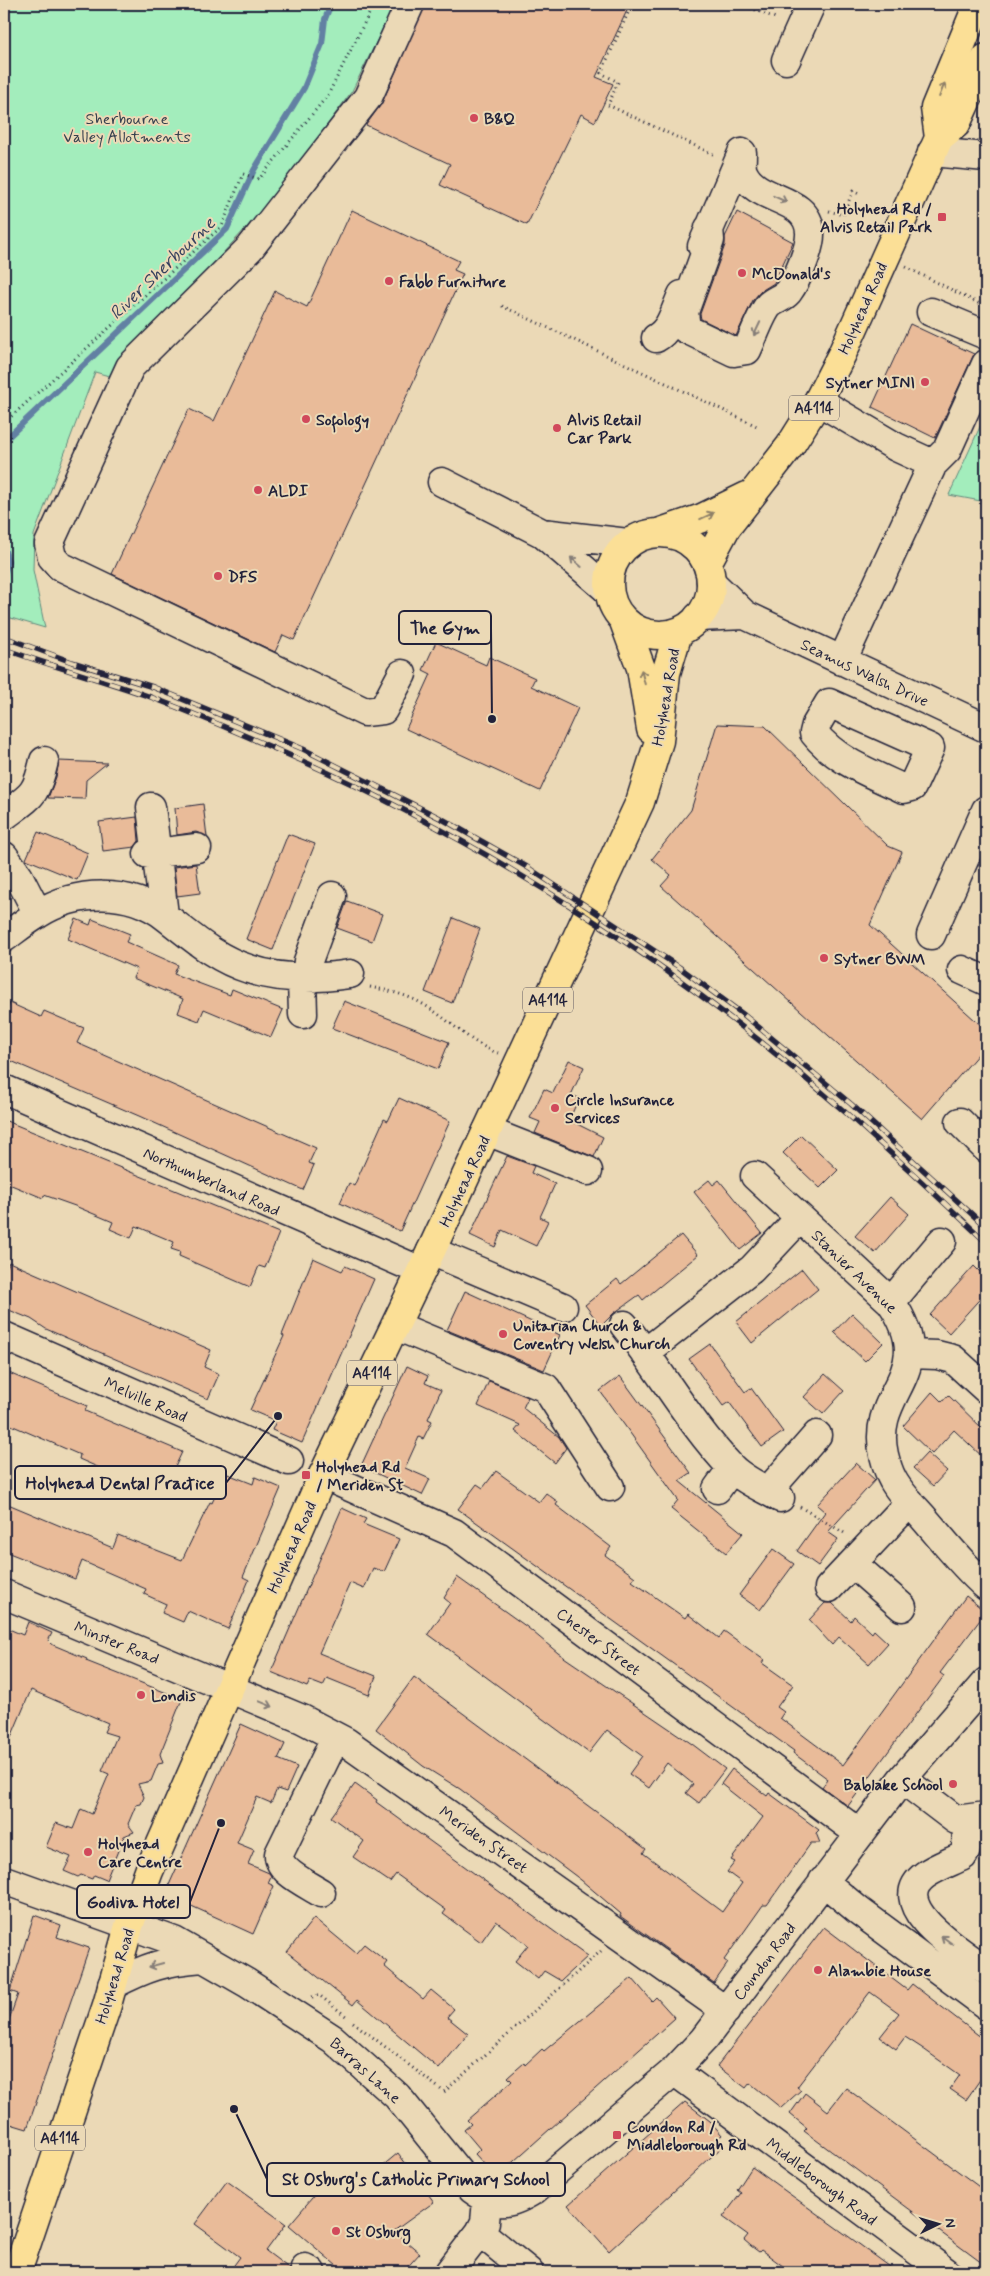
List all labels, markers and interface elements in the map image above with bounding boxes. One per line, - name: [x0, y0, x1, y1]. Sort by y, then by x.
- one-way arrow: [939, 83, 948, 98]
- park label: Sherbourne Valley Allotments: [63, 109, 191, 148]
- place label: B&Q: [484, 109, 515, 130]
- marker: B&Q: [468, 112, 480, 124]
- one-way arrow: [772, 195, 787, 205]
- place label: Holyhead Rd / Alvis Retail Park: [820, 199, 932, 238]
- water label: River Sherbourne: [105, 211, 221, 325]
- marker: Holyhead Rd / Alvis Retail Park: [936, 211, 948, 223]
- street label: Holyhead Road: [834, 259, 893, 358]
- place label: McDonald's: [752, 264, 831, 285]
- marker: McDonald's: [736, 267, 748, 279]
- place label: Fabb Furniture: [399, 272, 506, 293]
- marker: Fabb Furniture: [383, 275, 395, 287]
- one-way arrow: [752, 321, 761, 336]
- place label: Sytner MINI: [826, 373, 915, 394]
- marker: Sytner MINI: [919, 376, 931, 388]
- road number: A4114: [789, 396, 839, 420]
- place label: Sofology: [316, 410, 369, 433]
- place label: Alvis Retail Car Park: [567, 410, 641, 449]
- marker: Sofology: [300, 413, 312, 425]
- marker: Alvis Retail Car Park: [551, 422, 563, 434]
- place label: ALDI: [268, 481, 309, 502]
- marker: ALDI: [252, 484, 264, 496]
- one-way arrow: [699, 510, 714, 520]
- one-way arrow: [570, 557, 583, 568]
- place label: DFS: [228, 567, 257, 588]
- marker: DFS: [212, 570, 224, 582]
- callout: The Gym: [399, 611, 491, 644]
- text: The Gym: [410, 617, 480, 641]
- street label: Seamus Walsh Drive: [797, 634, 932, 712]
- street label: Holyhead Road: [648, 647, 685, 748]
- one-way arrow: [638, 670, 647, 686]
- place label: Sytner BWM: [834, 949, 926, 970]
- marker: Sytner BWM: [818, 952, 830, 964]
- road number: A4114: [523, 988, 573, 1012]
- place label: Circle Insurance Services: [565, 1090, 675, 1129]
- marker: Circle Insurance Services: [549, 1102, 561, 1114]
- street label: Holyhead Road: [435, 1132, 496, 1231]
- street label: Northumberland Road: [140, 1143, 283, 1222]
- street label: Stanier Avenue: [806, 1226, 902, 1319]
- place label: Unitarian Church & Coventry Welsh Church: [513, 1316, 670, 1355]
- marker: Unitarian Church & Coventry Welsh Church: [497, 1328, 509, 1340]
- road number: A4114: [347, 1360, 397, 1386]
- street label: Melville Road: [100, 1373, 190, 1428]
- place label: Holyhead Rd / Meriden St: [316, 1457, 404, 1496]
- callout: Holyhead Dental Practice: [15, 1466, 226, 1499]
- marker: Holyhead Rd / Meriden St: [300, 1469, 312, 1481]
- text: Holyhead Dental Practice: [26, 1472, 215, 1496]
- street label: Holyhead Road: [263, 1498, 322, 1597]
- street label: Chester Street: [552, 1604, 645, 1681]
- street label: Minster Road: [71, 1617, 162, 1670]
- place label: Londis: [151, 1686, 197, 1707]
- marker: Londis: [135, 1689, 147, 1701]
- one-way arrow: [258, 1700, 273, 1709]
- place label: Bablake School: [843, 1775, 943, 1796]
- marker: Bablake School: [947, 1778, 959, 1790]
- street label: Meriden Street: [435, 1802, 532, 1879]
- place label: Holyhead Care Centre: [98, 1834, 182, 1873]
- marker: Holyhead Care Centre: [82, 1846, 94, 1858]
- callout: Godiva Hotel: [77, 1885, 190, 1918]
- text: Godiva Hotel: [87, 1891, 180, 1915]
- street label: Coundon Road: [729, 1919, 801, 2005]
- street label: Holyhead Road: [91, 1926, 140, 2027]
- one-way arrow: [940, 1935, 954, 1945]
- one-way arrow: [148, 1960, 164, 1970]
- place label: Alambie House: [828, 1961, 931, 1982]
- marker: Alambie House: [812, 1964, 824, 1976]
- street label: Barras Lane: [325, 2033, 405, 2109]
- place label: Coundon Rd / Middleborough Rd: [627, 2117, 746, 2157]
- road number: A4114: [35, 2126, 85, 2150]
- marker: Coundon Rd / Middleborough Rd: [611, 2129, 623, 2141]
- street label: Middleborough Road: [761, 2134, 881, 2231]
- callout: St Osburg's Catholic Primary School: [267, 2163, 565, 2196]
- text: St Osburg's Catholic Primary School: [282, 2168, 550, 2194]
- north arrow: [912, 2198, 962, 2248]
- text: N: [941, 2218, 959, 2228]
- place label: St Osburg: [346, 2222, 411, 2245]
- marker: St Osburg: [330, 2225, 342, 2237]

